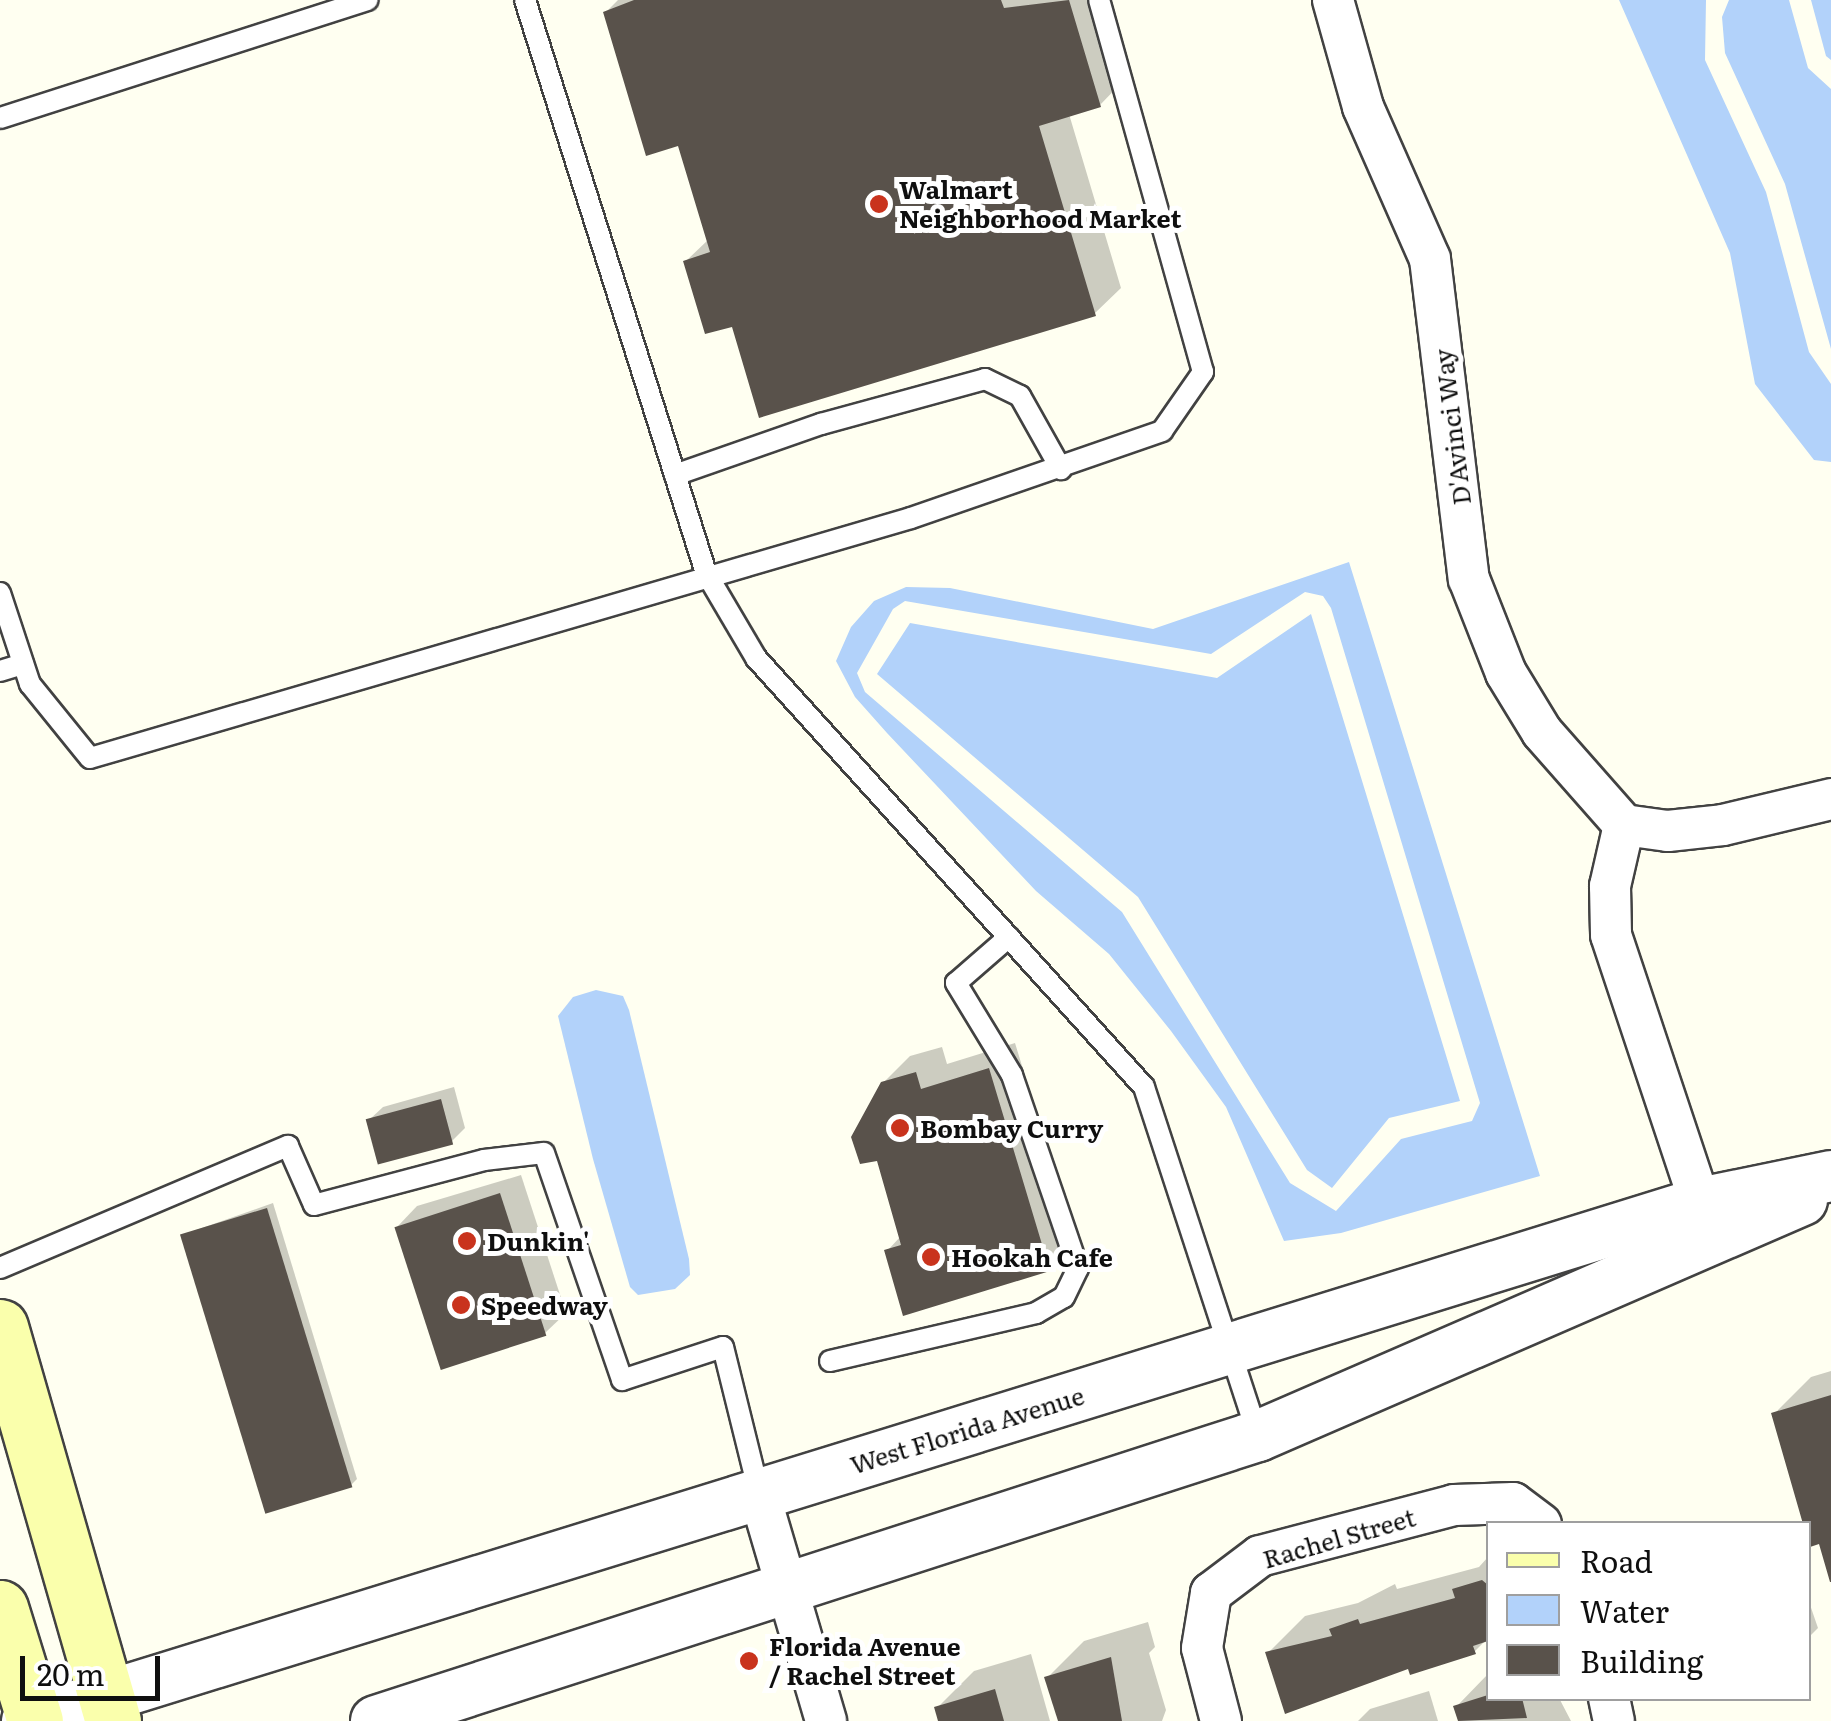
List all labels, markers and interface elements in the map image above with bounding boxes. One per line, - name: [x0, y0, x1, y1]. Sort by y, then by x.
- place label: Walmart Neighborhood Market: [899, 175, 1181, 234]
- marker: Walmart Neighborhood Market: [868, 193, 890, 215]
- street label: D'Avinci Way: [1428, 347, 1476, 507]
- place label: Bombay Curry: [920, 1113, 1103, 1143]
- marker: Bombay Curry: [889, 1117, 911, 1139]
- place label: Dunkin': [487, 1226, 589, 1256]
- marker: Dunkin': [456, 1230, 478, 1252]
- place label: Hookah Cafe: [951, 1242, 1113, 1272]
- marker: Hookah Cafe: [920, 1246, 942, 1268]
- place label: Speedway: [481, 1290, 608, 1320]
- marker: Speedway: [450, 1294, 472, 1316]
- street label: West Florida Avenue: [846, 1380, 1088, 1480]
- street label: Rachel Street: [1259, 1502, 1419, 1574]
- legend: [1486, 1521, 1811, 1701]
- text: Road: [1580, 1538, 1653, 1582]
- text: Water: [1580, 1588, 1669, 1632]
- place label: Florida Avenue / Rachel Street: [769, 1632, 961, 1691]
- scale bar: [25, 1636, 165, 1698]
- text: Building: [1580, 1638, 1704, 1682]
- marker: Florida Avenue / Rachel Street: [738, 1650, 760, 1672]
- text: 20 m: [37, 1651, 105, 1695]

